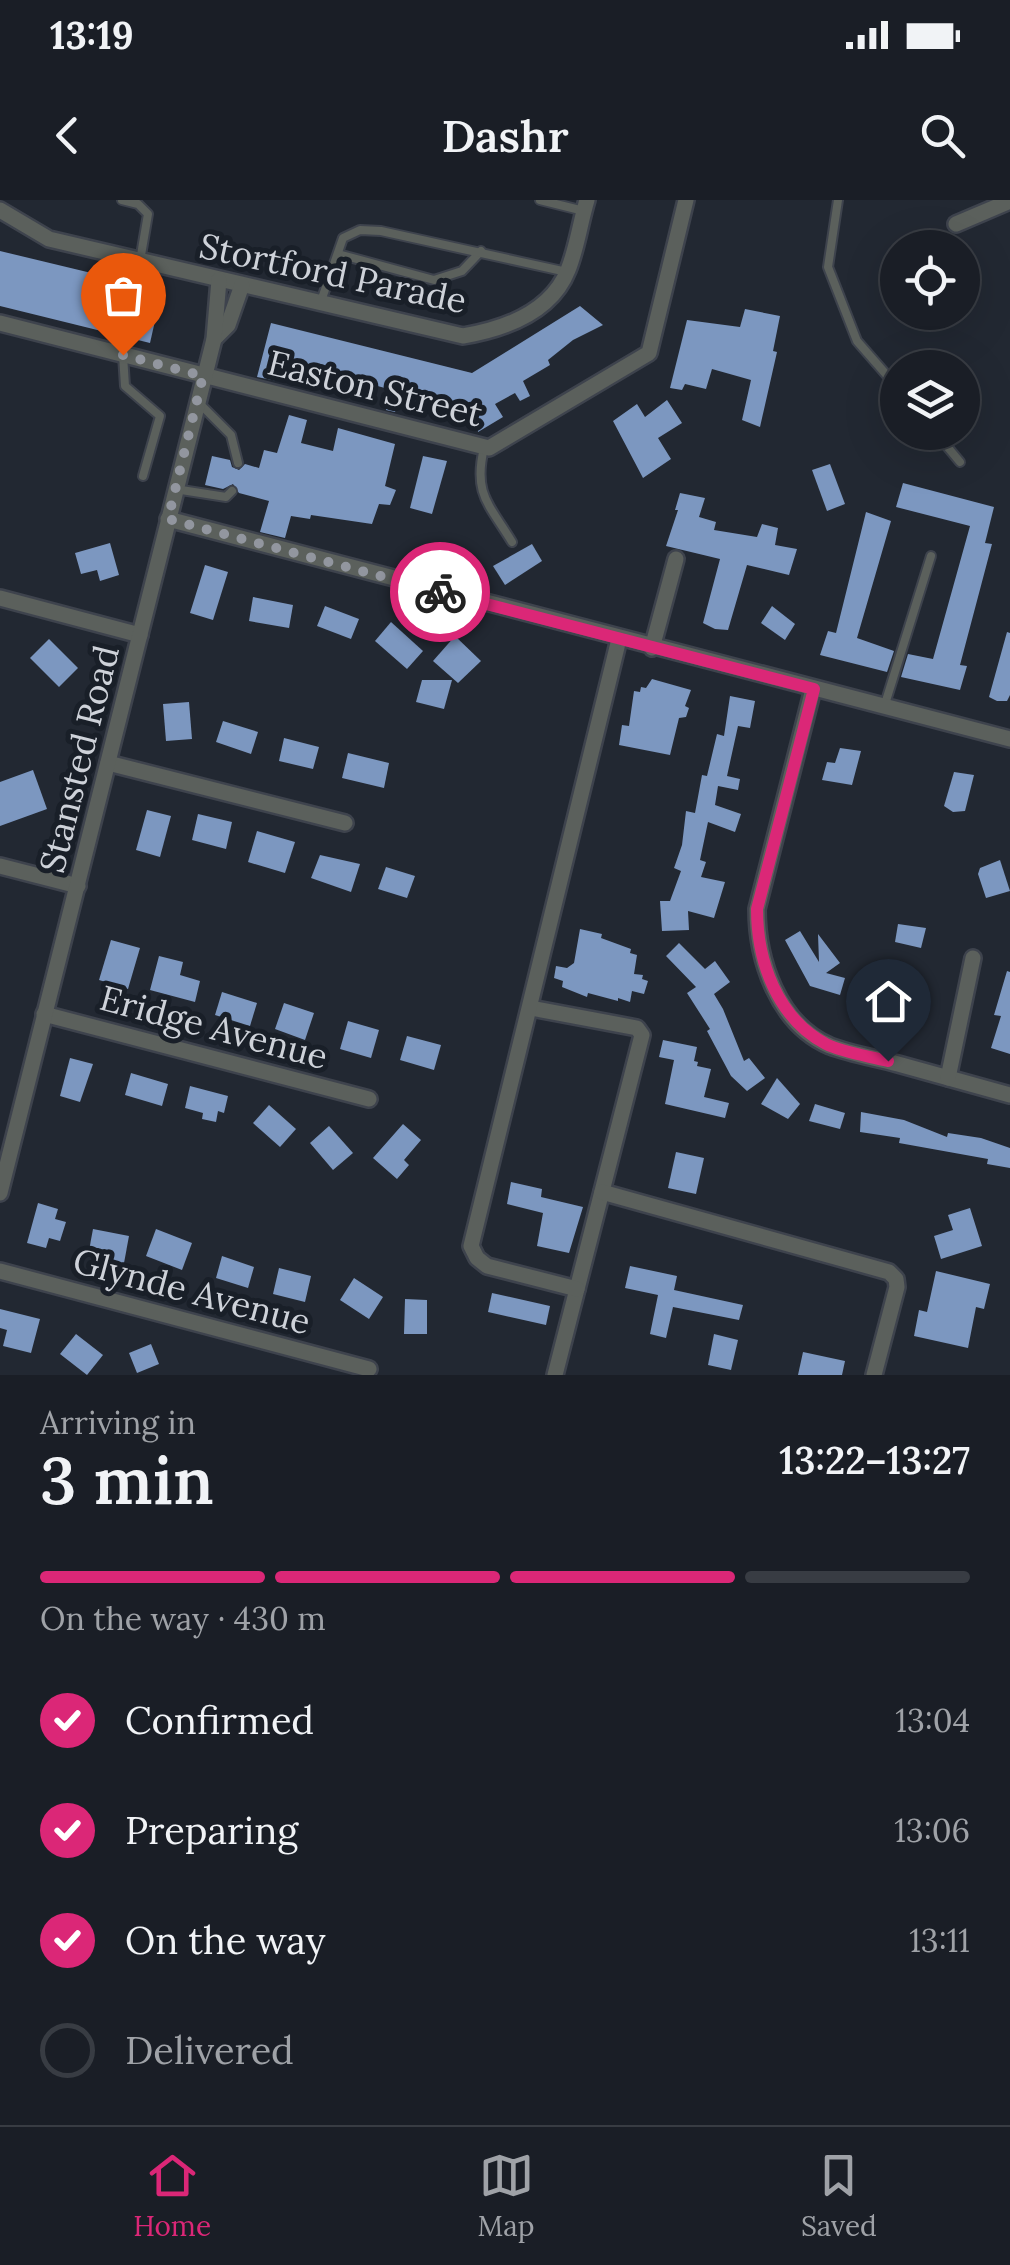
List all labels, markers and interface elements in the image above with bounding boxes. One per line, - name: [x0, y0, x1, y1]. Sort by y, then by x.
- text: 13:19: [50, 11, 134, 59]
- text: Dashr: [441, 107, 569, 164]
- icon: back: [40, 108, 95, 163]
- icon: search: [915, 108, 970, 163]
- street label: Stortford Parade: [195, 223, 471, 323]
- map controls: [880, 230, 980, 450]
- button: locate: [880, 230, 980, 330]
- pin: [81, 253, 166, 356]
- icon: bag: [96, 268, 151, 323]
- street label: Easton Street: [263, 340, 487, 437]
- button: layers: [880, 350, 980, 450]
- courier: [390, 542, 490, 642]
- icon: bike: [413, 565, 468, 620]
- street label: Stansted Road: [29, 641, 129, 877]
- pin: [846, 959, 931, 1062]
- icon: home: [861, 974, 916, 1029]
- street label: Eridge Avenue: [95, 975, 333, 1079]
- street label: Glynde Avenue: [69, 1238, 315, 1344]
- text: Arriving in: [40, 1402, 196, 1443]
- text: 13:22–13:27: [779, 1436, 970, 1484]
- text: 3 min: [40, 1439, 214, 1522]
- text: On the way · 430 m: [40, 1598, 326, 1639]
- icon: check: [40, 1693, 95, 1748]
- text: Confirmed: [125, 1696, 314, 1744]
- text: 13:04: [895, 1700, 970, 1741]
- icon: check: [40, 1803, 95, 1858]
- text: Preparing: [125, 1806, 298, 1854]
- text: 13:06: [894, 1810, 970, 1851]
- icon: check: [40, 1913, 95, 1968]
- text: On the way: [125, 1916, 326, 1964]
- text: 13:11: [909, 1920, 970, 1961]
- text: Delivered: [125, 2026, 294, 2074]
- tab: Home: [133, 2148, 211, 2244]
- tab: Map: [478, 2148, 534, 2244]
- tab: Saved: [801, 2148, 877, 2244]

